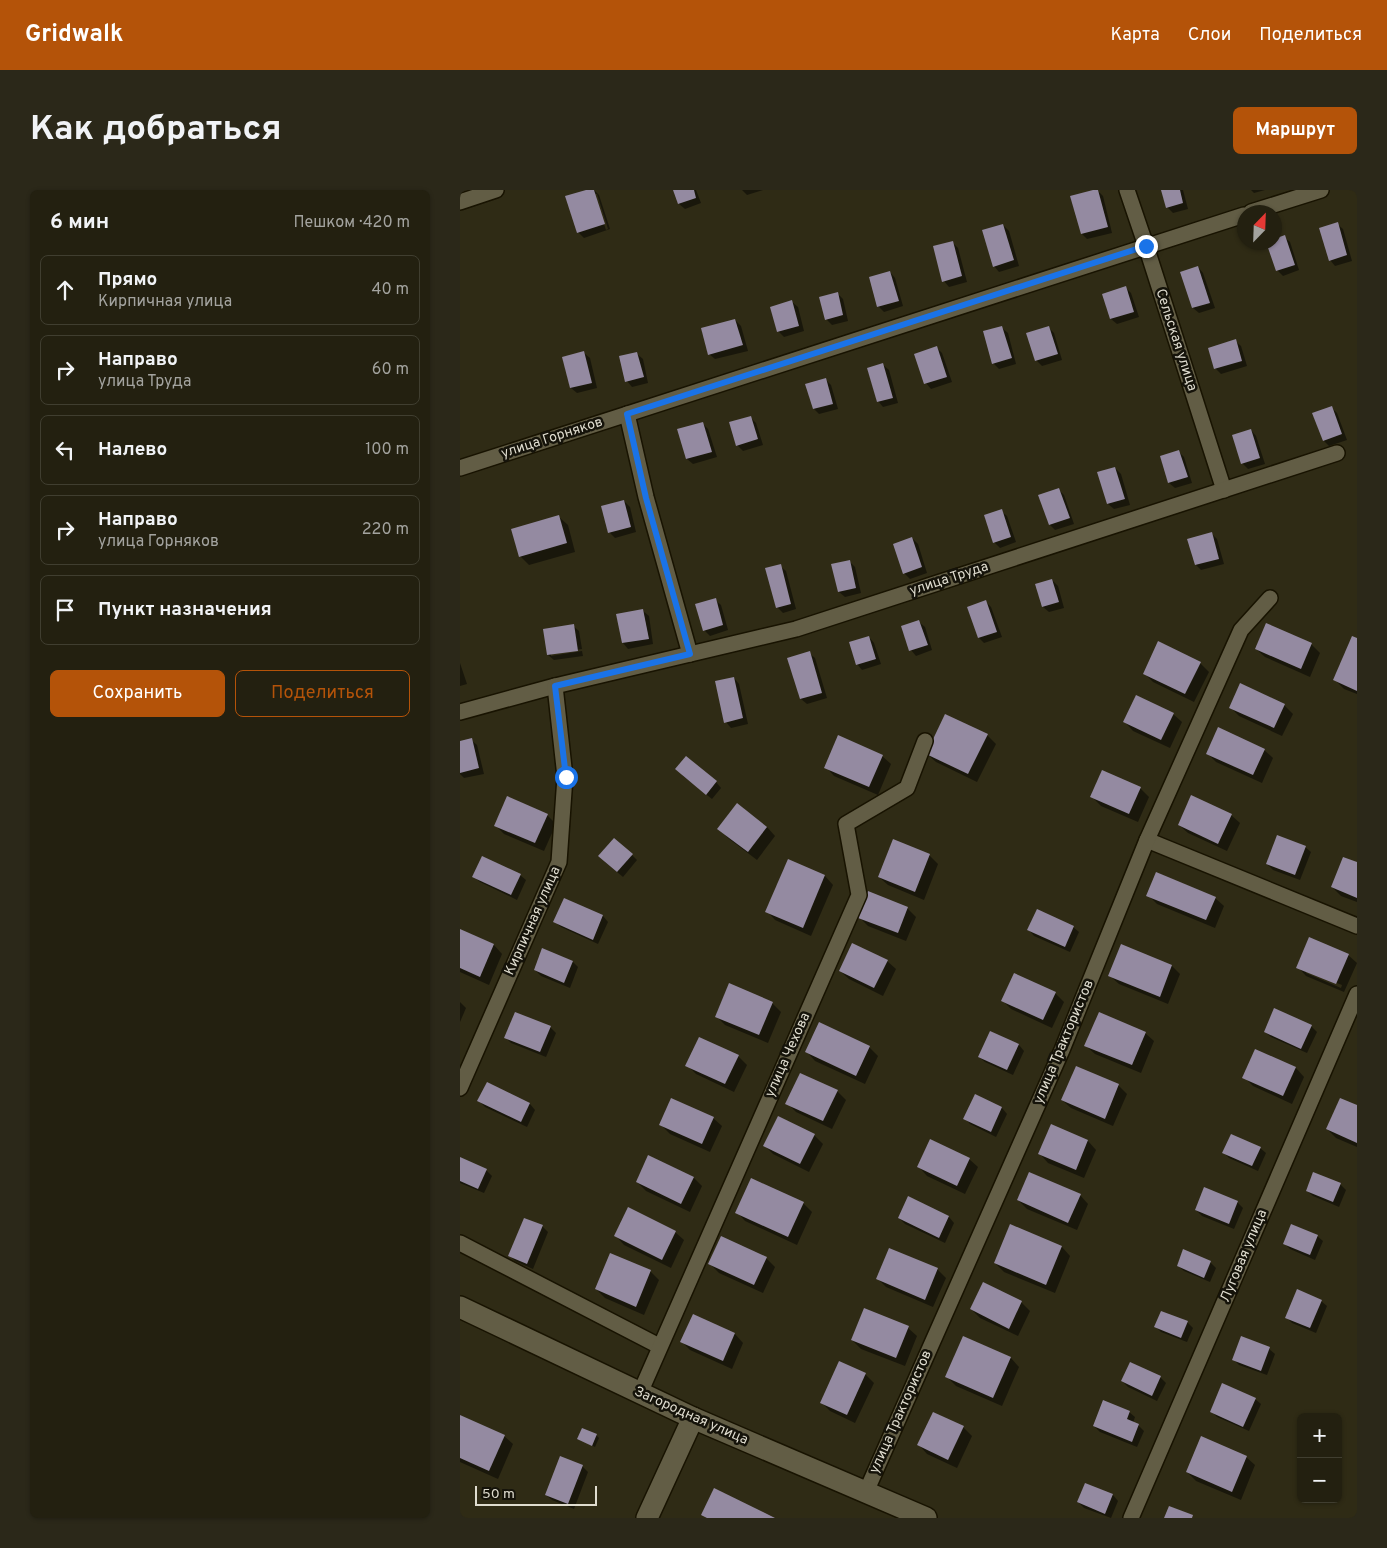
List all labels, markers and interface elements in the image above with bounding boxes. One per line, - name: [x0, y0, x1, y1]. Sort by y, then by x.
- text: Gridwalk: [25, 20, 123, 50]
- text: Карта: [1110, 24, 1160, 47]
- text: Слои: [1188, 24, 1231, 47]
- text: Поделиться: [1259, 24, 1362, 47]
- button: Маршрут: [1233, 107, 1357, 154]
- text: Как добраться: [30, 108, 282, 152]
- north arrow: [1237, 205, 1282, 250]
- text: 6 мин: [50, 209, 109, 236]
- text: Пешком · 420 m: [294, 213, 410, 233]
- route end: [1135, 235, 1158, 258]
- text: Прямо: [98, 268, 157, 292]
- icon: ahead: [51, 276, 79, 304]
- text: 40 m: [371, 280, 409, 300]
- street label: Сельская улица: [1151, 287, 1201, 393]
- text: Кирпичная улица: [98, 292, 232, 312]
- text: Направо: [98, 348, 178, 372]
- icon: right: [51, 356, 79, 384]
- text: 60 m: [372, 360, 409, 380]
- text: улица Труда: [98, 372, 192, 392]
- street label: улица Горняков: [499, 414, 605, 462]
- icon: left: [51, 436, 79, 464]
- text: Налево: [98, 438, 167, 462]
- text: 100 m: [365, 440, 409, 460]
- text: Направо: [98, 508, 178, 532]
- icon: right: [51, 516, 79, 544]
- text: 220 m: [362, 520, 409, 540]
- text: улица Горняков: [98, 532, 219, 552]
- street label: улица Труда: [907, 558, 991, 600]
- icon: arrive: [51, 596, 79, 624]
- text: Пункт назначения: [98, 598, 272, 622]
- button: Сохранить: [50, 670, 225, 717]
- button: Поделиться: [235, 670, 410, 717]
- route start: [555, 766, 578, 789]
- street label: Кирпичная улица: [501, 864, 565, 978]
- street label: улица Трактористов: [1030, 977, 1098, 1107]
- street label: улица Чехова: [762, 1010, 814, 1100]
- street label: Луговая улица: [1217, 1207, 1271, 1305]
- street label: улица Трактористов: [866, 1348, 936, 1476]
- street label: Загородная улица: [632, 1383, 750, 1449]
- map controls: [1297, 1413, 1342, 1503]
- button: +: [1297, 1413, 1342, 1458]
- button: −: [1297, 1458, 1342, 1503]
- scale bar: [475, 1483, 598, 1506]
- text: 50 m: [482, 1486, 515, 1503]

